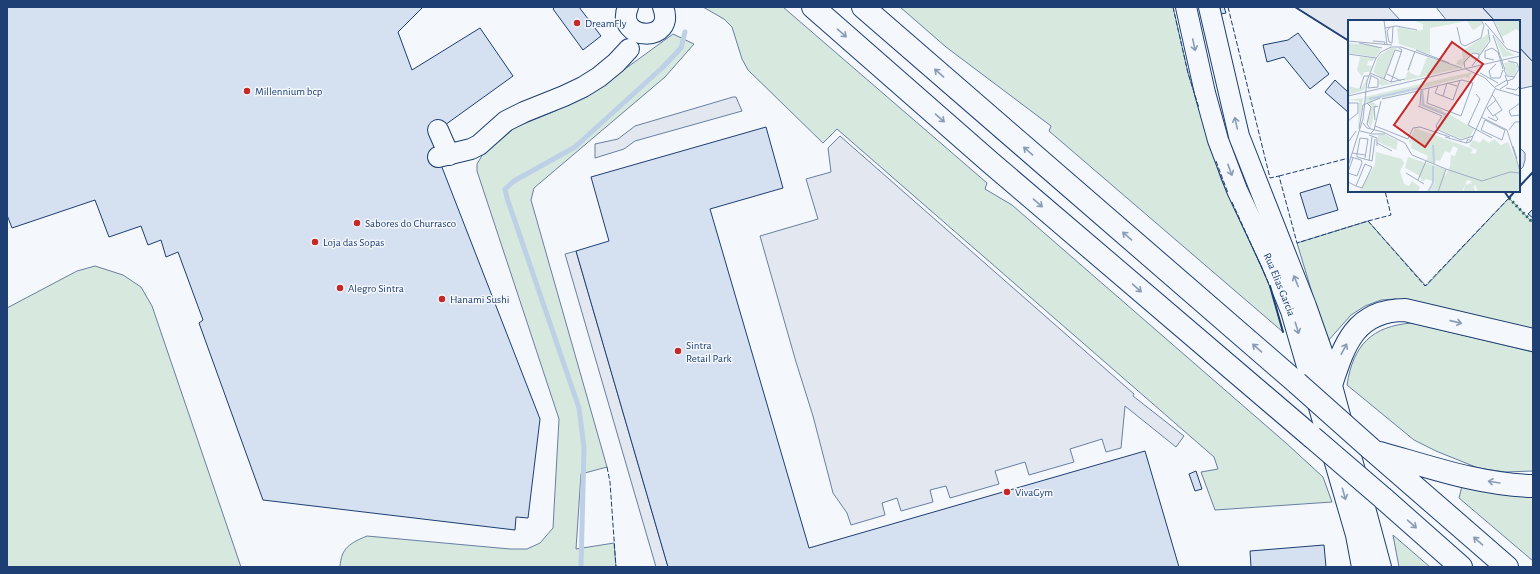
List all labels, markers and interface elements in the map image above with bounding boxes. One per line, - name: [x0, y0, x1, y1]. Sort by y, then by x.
- marker: DreamFly: [572, 18, 582, 28]
- place label: DreamFly: [585, 18, 627, 29]
- inset map: [1348, 20, 1520, 192]
- one-way arrow: [837, 28, 847, 37]
- one-way arrow: [1191, 38, 1199, 51]
- one-way arrow: [933, 68, 944, 77]
- marker: Millennium bcp: [242, 86, 252, 96]
- place label: Millennium bcp: [255, 86, 323, 97]
- one-way arrow: [935, 114, 945, 123]
- one-way arrow: [1232, 117, 1239, 130]
- one-way arrow: [1023, 146, 1034, 155]
- one-way arrow: [1226, 164, 1234, 176]
- one-way arrow: [1033, 199, 1044, 208]
- marker: Sabores do Churrasco: [352, 218, 362, 228]
- place label: Sabores do Churrasco: [365, 218, 456, 229]
- one-way arrow: [1121, 231, 1132, 240]
- marker: Loja das Sopas: [310, 237, 320, 247]
- place label: Loja das Sopas: [323, 237, 384, 248]
- street label: Rua Elias Garcia: [1262, 251, 1297, 317]
- one-way arrow: [1292, 276, 1300, 288]
- marker: Alegro Sintra: [335, 283, 345, 293]
- place label: Alegro Sintra: [348, 283, 404, 294]
- one-way arrow: [1132, 283, 1142, 292]
- marker: Hanami Sushi: [437, 294, 447, 304]
- place label: Hanami Sushi: [450, 294, 509, 305]
- one-way arrow: [1449, 319, 1462, 327]
- one-way arrow: [1294, 322, 1301, 335]
- place label: Sintra Retail Park: [686, 340, 732, 364]
- one-way arrow: [1341, 343, 1348, 355]
- one-way arrow: [1251, 344, 1262, 353]
- marker: Sintra Retail Park: [673, 346, 683, 356]
- one-way arrow: [1488, 478, 1501, 486]
- marker: VivaGym: [1002, 487, 1012, 497]
- place label: VivaGym: [1015, 487, 1053, 498]
- one-way arrow: [1341, 487, 1348, 500]
- one-way arrow: [1407, 519, 1417, 528]
- one-way arrow: [1473, 537, 1483, 546]

